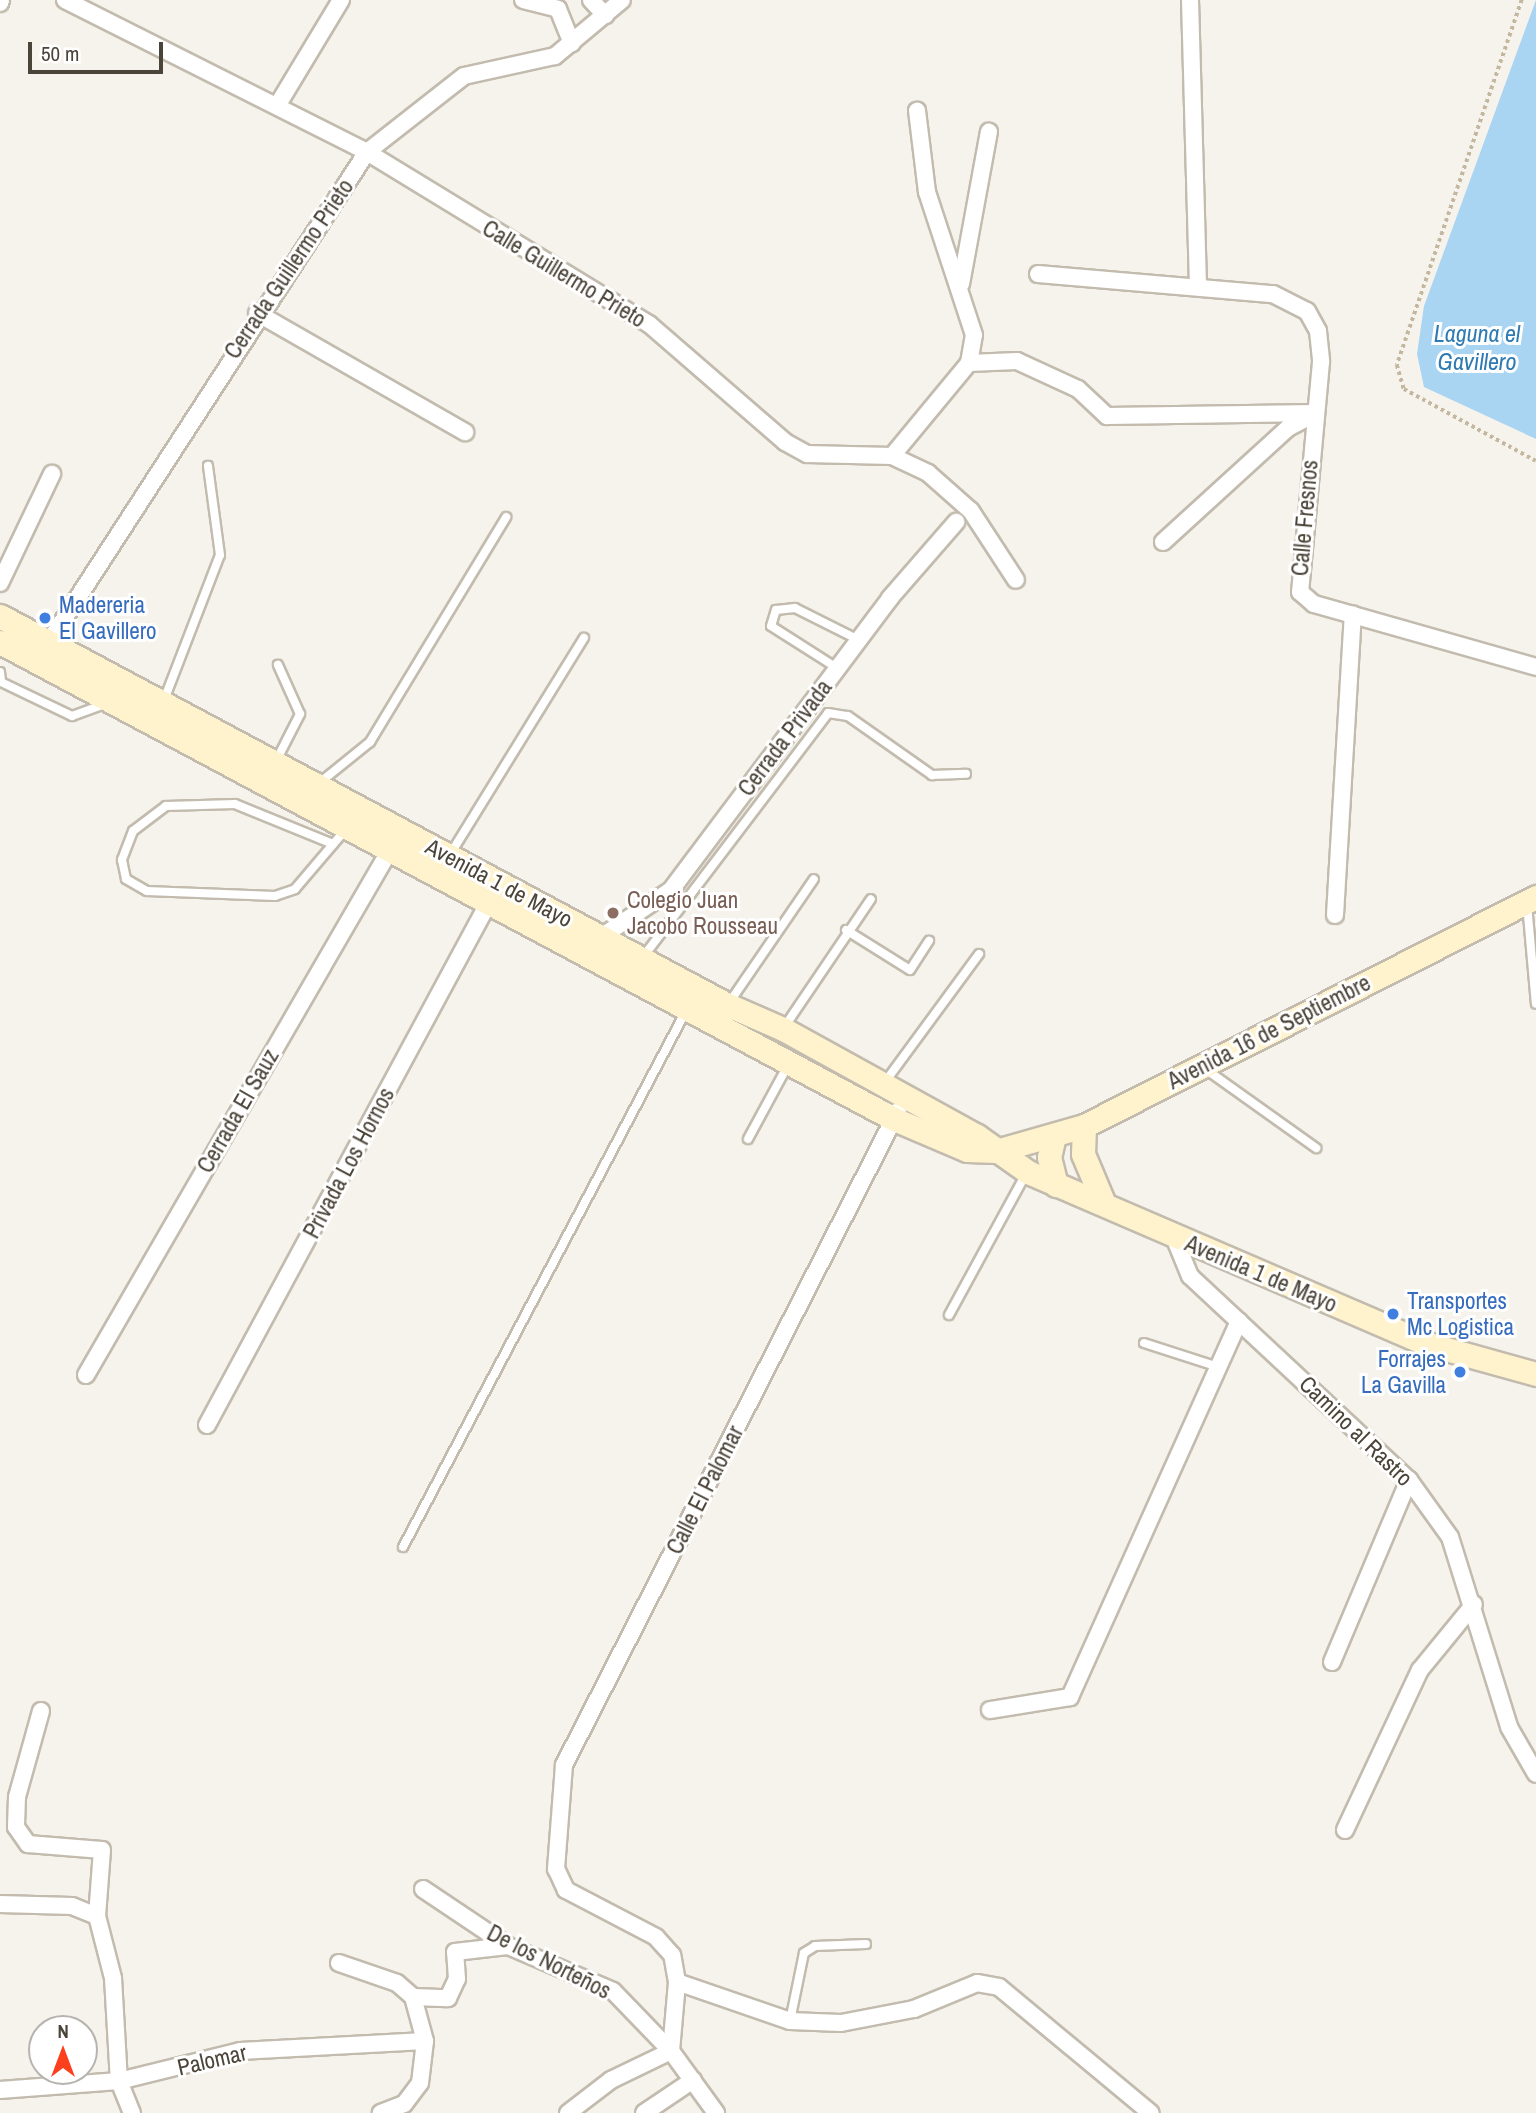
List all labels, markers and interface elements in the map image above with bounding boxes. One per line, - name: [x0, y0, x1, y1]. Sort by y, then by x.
- scale bar: [32, 28, 166, 72]
- text: 50 m: [41, 39, 79, 68]
- street label: Cerrada Guillermo Prieto: [219, 174, 359, 364]
- street label: Calle Guillermo Prieto: [477, 214, 651, 334]
- water label: Laguna el Gavillero: [1434, 320, 1520, 376]
- street label: Calle Fresnos: [1286, 459, 1324, 577]
- place label: Madereria El Gavillero: [59, 591, 156, 645]
- marker: Madereria El Gavillero: [37, 610, 53, 626]
- street label: Cerrada Privada: [732, 674, 838, 802]
- street label: Avenida 1 de Mayo: [421, 833, 577, 933]
- place label: Colegio Juan Jacobo Rousseau: [627, 886, 778, 940]
- marker: Colegio Juan Jacobo Rousseau: [605, 905, 621, 921]
- street label: Avenida 16 de Septiembre: [1163, 969, 1375, 1095]
- street label: Cerrada El Sauz: [191, 1044, 285, 1178]
- street label: Privada Los Hornos: [298, 1083, 400, 1243]
- street label: Avenida 1 de Mayo: [1181, 1230, 1341, 1318]
- place label: Transportes Mc Logistica: [1407, 1287, 1514, 1341]
- marker: Transportes Mc Logistica: [1385, 1306, 1401, 1322]
- place label: Forrajes La Gavilla: [1361, 1345, 1446, 1399]
- marker: Forrajes La Gavilla: [1452, 1364, 1468, 1380]
- street label: Camino al Rastro: [1294, 1370, 1418, 1492]
- street label: Calle El Palomar: [661, 1421, 749, 1559]
- street label: De los Norteños: [482, 1919, 616, 2005]
- north arrow: [28, 2015, 98, 2085]
- text: N: [57, 2018, 69, 2044]
- street label: Palomar: [175, 2039, 249, 2081]

